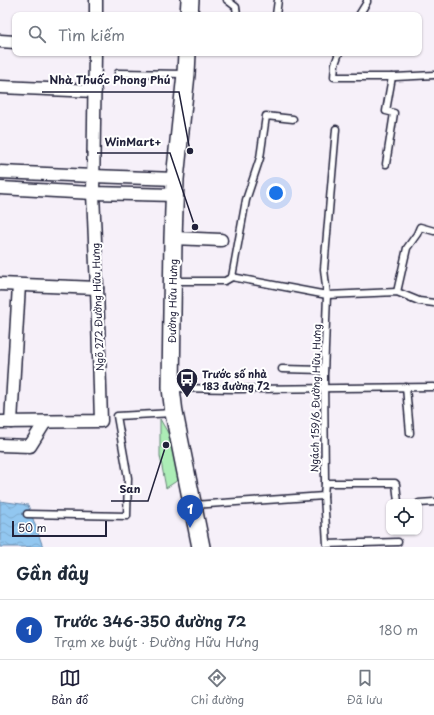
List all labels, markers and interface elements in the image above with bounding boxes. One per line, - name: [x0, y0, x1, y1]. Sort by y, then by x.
- search box: [12, 12, 422, 56]
- icon: search: [26, 23, 48, 45]
- text: Tìm kiếm: [58, 23, 125, 46]
- callout: Nhà Thuốc Phong Phú: [42, 69, 179, 92]
- text: Nhà Thuốc Phong Phú: [49, 71, 171, 88]
- callout: WinMart+: [97, 130, 170, 153]
- text: WinMart+: [104, 133, 162, 150]
- your location: [266, 183, 286, 203]
- street label: Ngõ 272 Đường Hữu Hưng: [87, 242, 107, 371]
- street label: Đường Hữu Hưng: [164, 258, 180, 343]
- street label: Ngách 159/6 Đường Hữu Hưng: [306, 324, 324, 472]
- bus stop icon: Trước số nhà 183 đường 72: [174, 366, 200, 399]
- place label: Trước số nhà 183 đường 72: [202, 366, 270, 393]
- callout: San: [111, 478, 148, 501]
- text: San: [119, 480, 141, 497]
- pin: 1: [177, 495, 203, 528]
- map controls: [386, 499, 422, 535]
- button: locate: [386, 499, 422, 535]
- scale bar: [12, 519, 107, 538]
- text: 50 m: [18, 519, 47, 536]
- text: Gần đây: [16, 560, 89, 586]
- text: Trước 346-350 đường 72: [54, 609, 246, 632]
- text: 1: [26, 620, 32, 639]
- text: 180 m: [379, 620, 418, 639]
- text: Trạm xe buýt · Đường Hữu Hưng: [54, 632, 259, 651]
- tab: Bản đồ: [51, 667, 88, 708]
- tab: Chỉ đường: [191, 667, 244, 708]
- tab: Đã lưu: [347, 667, 383, 708]

